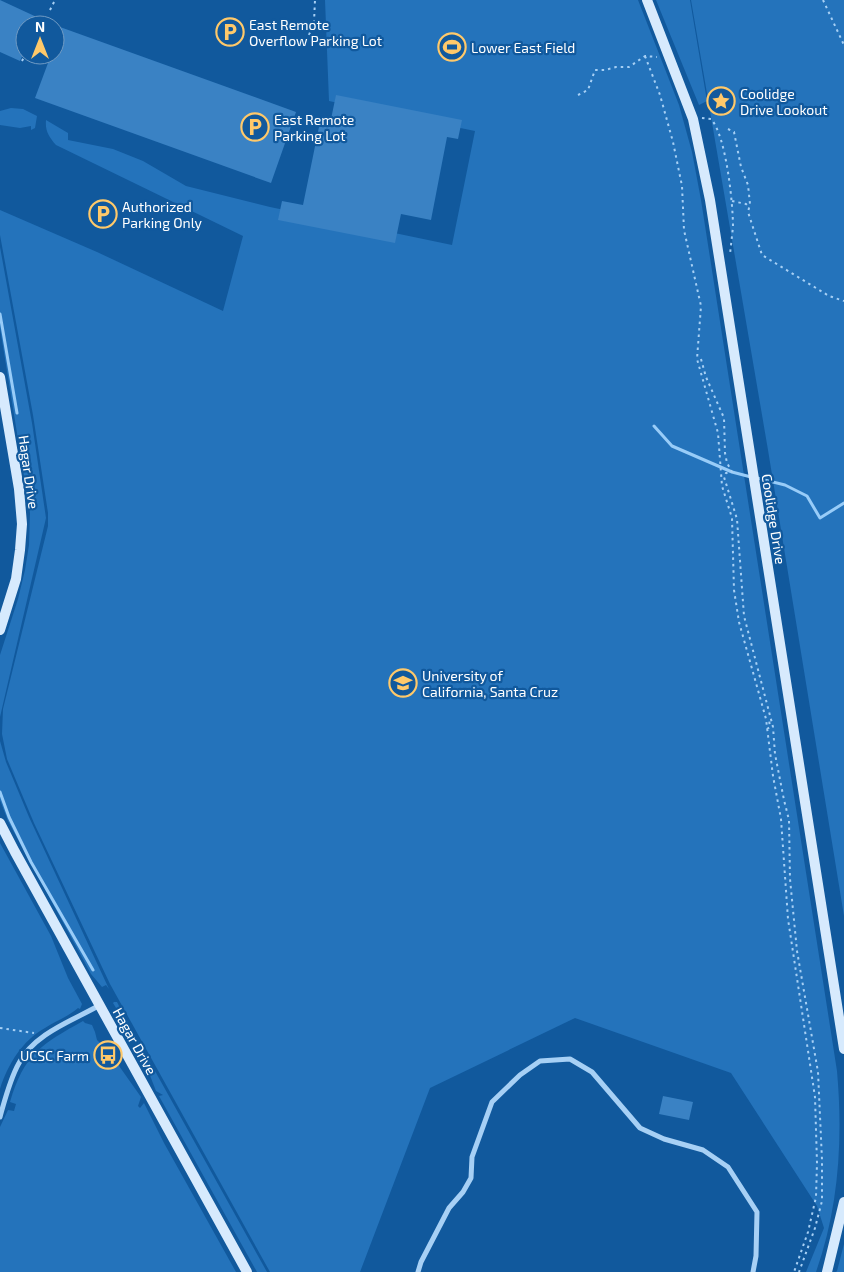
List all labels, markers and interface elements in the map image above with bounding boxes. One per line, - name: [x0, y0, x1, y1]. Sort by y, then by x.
- north arrow: [15, 15, 65, 65]
- place label: East Remote Overflow Parking Lot: [249, 16, 382, 49]
- parking icon: East Remote Overflow Parking Lot: [215, 17, 245, 47]
- text: N: [35, 18, 45, 35]
- sports icon: Lower East Field: [437, 32, 467, 62]
- place label: Lower East Field: [471, 39, 575, 56]
- place label: Coolidge Drive Lookout: [740, 85, 828, 118]
- place icon: Coolidge Drive Lookout: [706, 86, 736, 116]
- place label: East Remote Parking Lot: [274, 111, 354, 144]
- parking icon: East Remote Parking Lot: [240, 112, 270, 142]
- place label: Authorized Parking Only: [122, 198, 203, 231]
- parking icon: Authorized Parking Only: [88, 199, 118, 229]
- street label: Hagar Drive: [15, 434, 43, 510]
- street label: Coolidge Drive: [758, 473, 790, 565]
- place label: University of California, Santa Cruz: [422, 667, 558, 700]
- school or university icon: University of California, Santa Cruz: [388, 668, 418, 698]
- street label: Hagar Drive: [110, 1004, 160, 1078]
- bus stop icon: UCSC Farm: [93, 1040, 123, 1070]
- place label: UCSC Farm: [20, 1047, 89, 1064]

